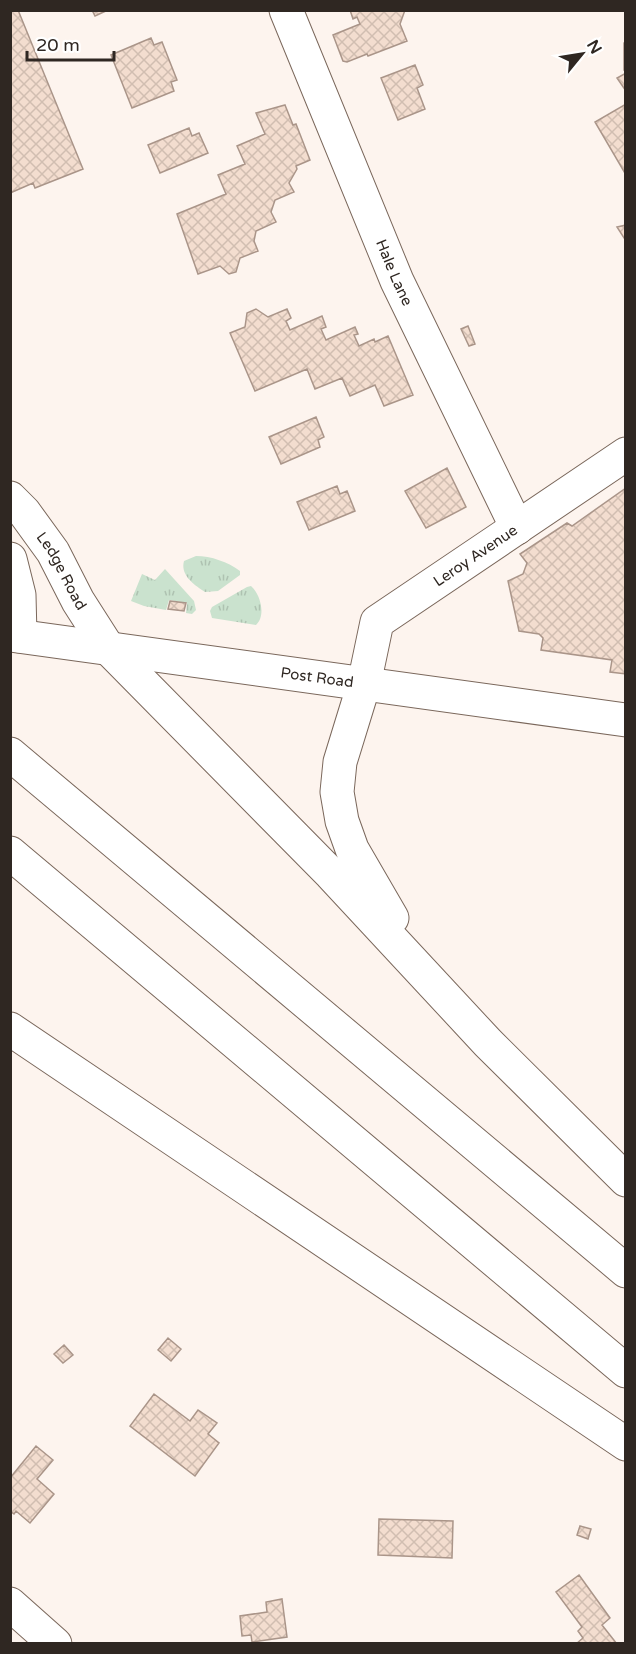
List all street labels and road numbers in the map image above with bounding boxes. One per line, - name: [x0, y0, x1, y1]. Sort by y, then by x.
- street label: Hale Lane: [372, 237, 417, 309]
- street label: Leroy Avenue: [430, 521, 521, 590]
- street label: Ledge Road: [33, 529, 90, 613]
- street label: Post Road: [279, 663, 355, 691]

